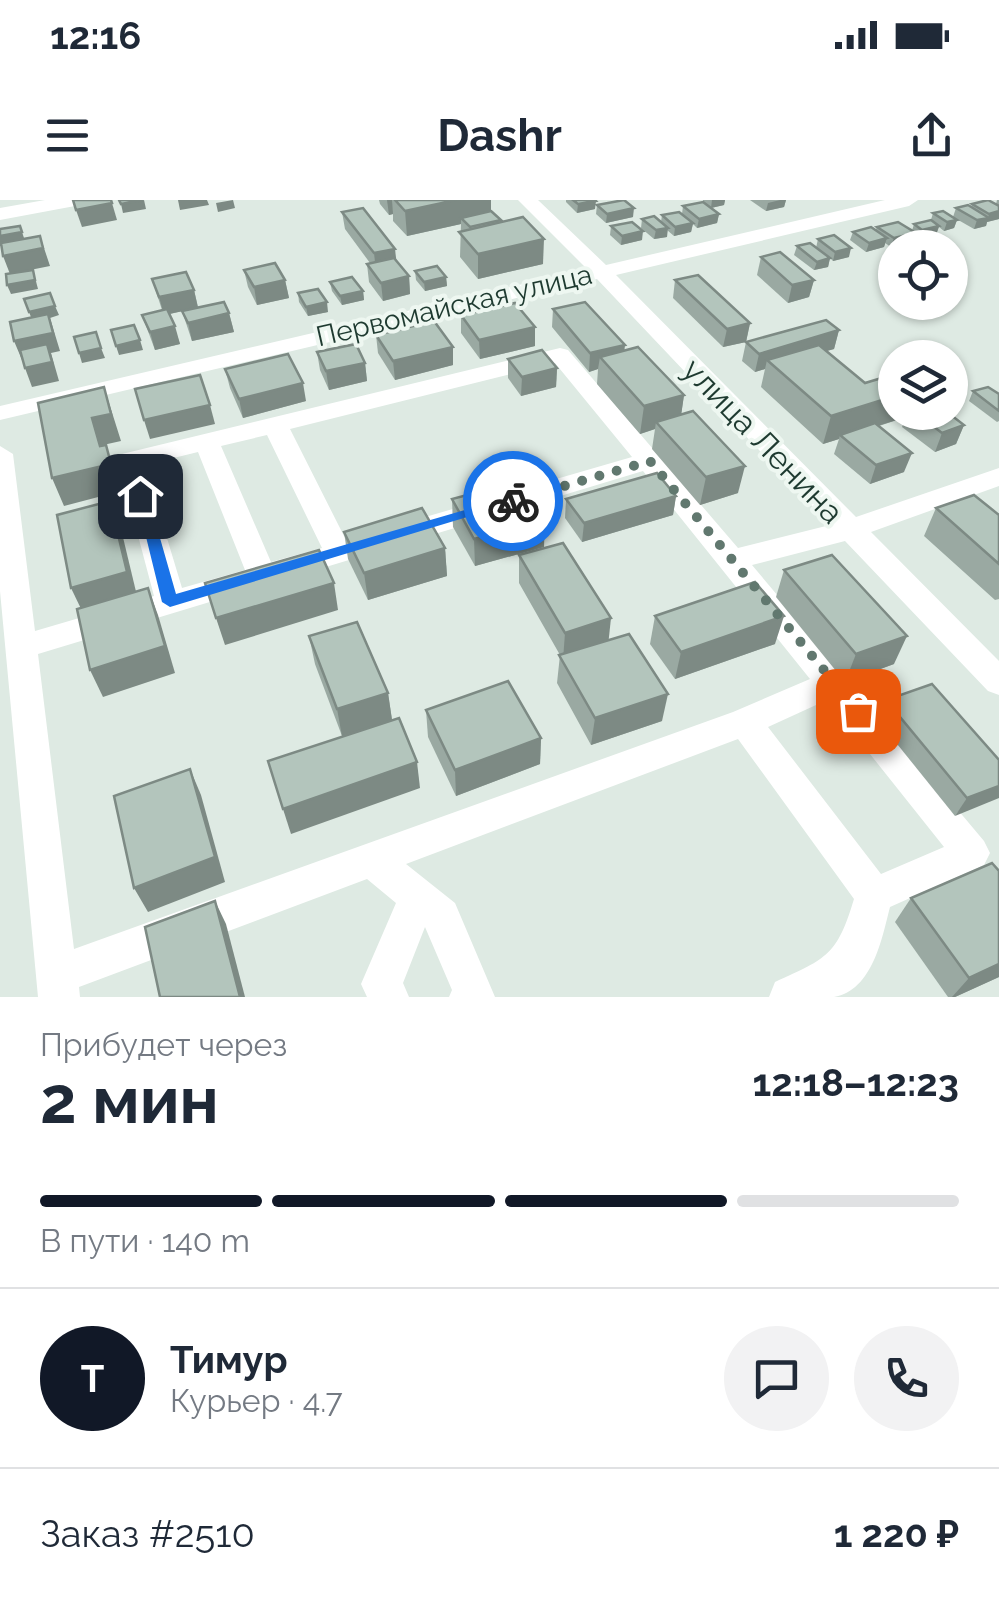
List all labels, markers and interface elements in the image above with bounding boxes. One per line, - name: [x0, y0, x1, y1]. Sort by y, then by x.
- text: 12:16: [50, 13, 141, 58]
- icon: menu: [40, 108, 95, 163]
- icon: share: [904, 108, 959, 163]
- text: Dashr: [437, 109, 562, 162]
- map controls: [878, 230, 968, 430]
- button: locate: [878, 230, 968, 320]
- street label: Первомайская улица: [313, 258, 595, 353]
- button: layers: [878, 340, 968, 430]
- street label: улица Ленина: [676, 351, 851, 531]
- courier: [463, 451, 563, 551]
- pin: [98, 454, 183, 539]
- icon: home: [113, 469, 168, 524]
- icon: bike: [486, 474, 541, 529]
- pin: [816, 669, 901, 754]
- icon: bag: [831, 684, 886, 739]
- text: Прибудет через: [40, 1026, 287, 1063]
- text: 12:18–12:23: [753, 1060, 959, 1105]
- text: 2 мин: [40, 1062, 219, 1138]
- text: В пути · 140 m: [40, 1222, 250, 1259]
- button: chat: [724, 1326, 829, 1431]
- button: phone: [854, 1326, 959, 1431]
- text: Тимур: [170, 1337, 288, 1382]
- text: Т: [81, 1356, 104, 1401]
- text: Курьер · 4.7: [170, 1382, 343, 1419]
- text: Заказ #2510: [40, 1511, 255, 1556]
- text: 1 220 ₽: [834, 1511, 959, 1556]

